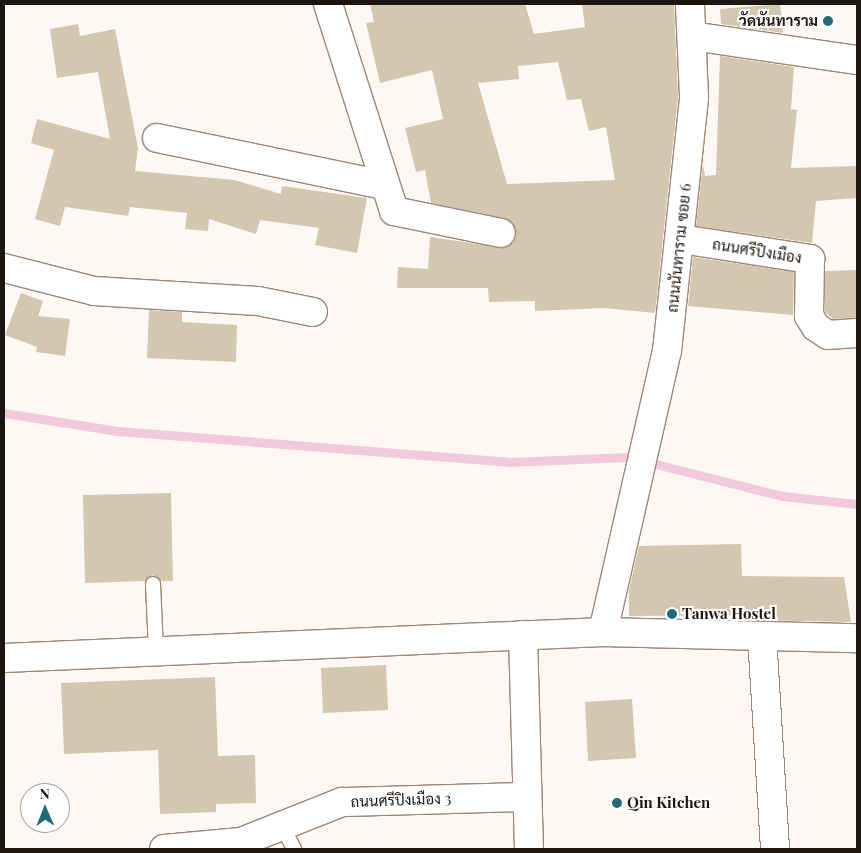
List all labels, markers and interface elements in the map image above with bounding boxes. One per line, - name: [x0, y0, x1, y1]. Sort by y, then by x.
- place label: วัดนันทาราม: [739, 12, 818, 30]
- marker: วัดนันทาราม: [822, 15, 834, 27]
- street label: ถนนนันทาราม ซอย 6: [663, 183, 695, 313]
- street label: ถนนศรีปิงเมือง: [711, 235, 803, 267]
- place label: Tanwa Hostel: [682, 605, 776, 623]
- marker: Tanwa Hostel: [666, 608, 678, 620]
- north arrow: [20, 783, 70, 833]
- text: N: [40, 784, 50, 803]
- street label: ถนนศรีปิงเมือง 3: [350, 789, 452, 811]
- place label: Qin Kitchen: [627, 794, 710, 812]
- marker: Qin Kitchen: [611, 797, 623, 809]

